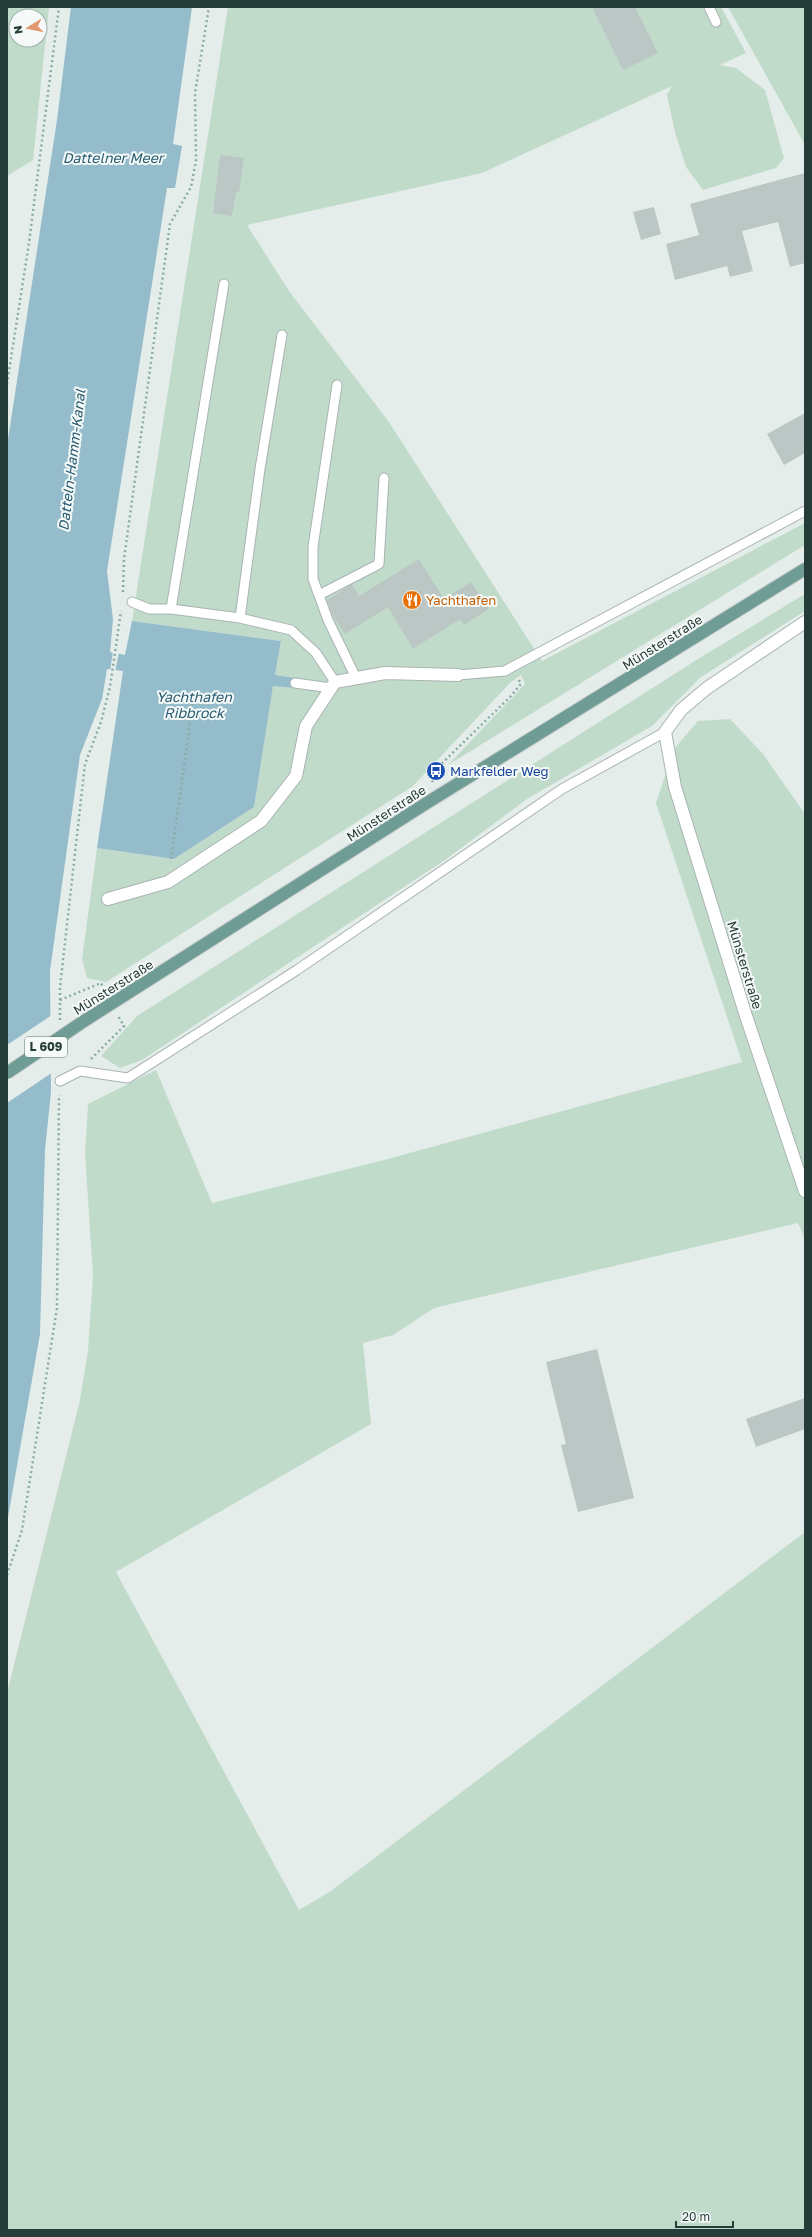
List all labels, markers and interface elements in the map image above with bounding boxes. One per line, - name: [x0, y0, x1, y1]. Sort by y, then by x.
- north arrow: [8, 8, 48, 48]
- text: N: [11, 25, 25, 35]
- water label: Dattelner Meer: [63, 149, 166, 166]
- water label: Datteln-Hamm-Kanal: [54, 388, 89, 532]
- restaurant icon: Yachthafen: [401, 589, 423, 611]
- place label: Yachthafen: [426, 592, 496, 608]
- street label: Münsterstraße: [619, 611, 705, 673]
- water label: Yachthafen Ribbrock: [156, 688, 233, 721]
- bus stop icon: Markfelder Weg: [425, 760, 447, 782]
- place label: Markfelder Weg: [450, 763, 548, 779]
- street label: Münsterstraße: [343, 781, 429, 845]
- street label: Münsterstraße: [724, 919, 766, 1011]
- street label: Münsterstraße: [70, 956, 156, 1018]
- road number: L 609: [25, 1037, 67, 1057]
- scale bar: [676, 2203, 733, 2229]
- text: 20 m: [682, 2209, 710, 2224]

